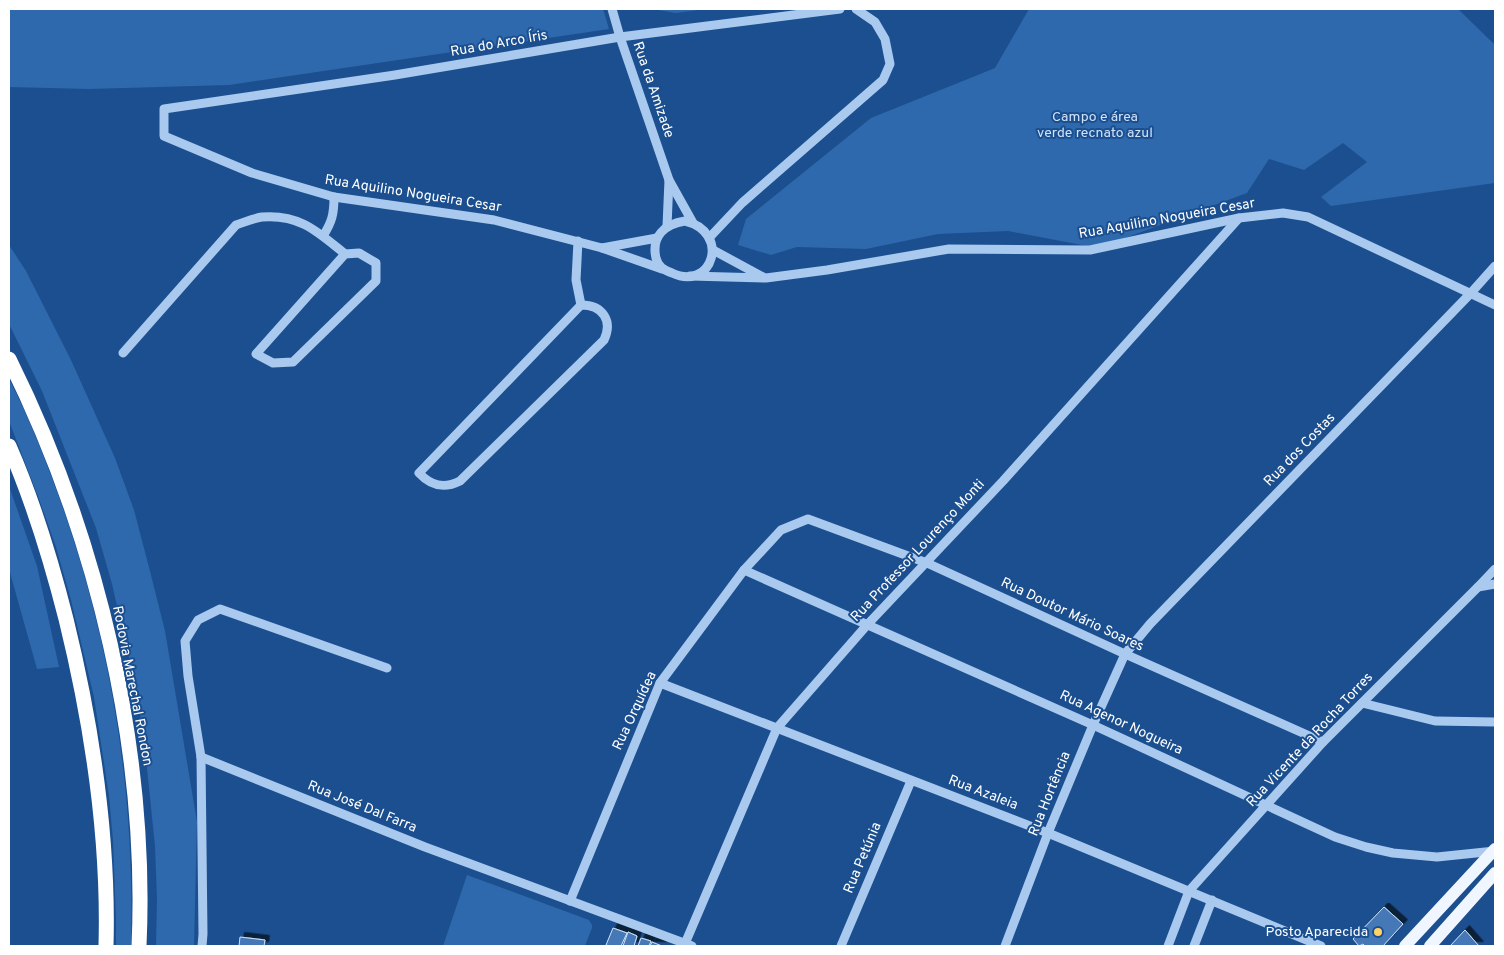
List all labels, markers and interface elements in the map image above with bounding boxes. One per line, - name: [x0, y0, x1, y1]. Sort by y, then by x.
- street label: Rua do Arco Íris: [449, 26, 549, 61]
- street label: Rua da Amizade: [629, 40, 677, 140]
- park label: Campo e área verde recnato azul: [1037, 109, 1153, 142]
- street label: Rua Aquilino Nogueira Cesar: [323, 172, 503, 216]
- street label: Rua Aquilino Nogueira Cesar: [1077, 195, 1257, 243]
- street label: Rua dos Costas: [1261, 410, 1339, 490]
- street label: Rua Professor Lourenço Monti: [848, 476, 988, 626]
- street label: Rua Doutor Mário Soares: [998, 574, 1146, 656]
- street label: Rodovia Marechal Rondon: [108, 604, 156, 768]
- street label: Rua Orquídea: [609, 669, 661, 753]
- street label: Rua Vicente da Rocha Torres: [1243, 669, 1377, 811]
- street label: Rua Agenor Nogueira: [1057, 687, 1185, 759]
- street label: Rua Hortência: [1025, 749, 1075, 839]
- street label: Rua Azaleia: [946, 772, 1020, 814]
- street label: Rua José Dal Farra: [305, 777, 419, 837]
- street label: Rua Petúnia: [840, 820, 886, 896]
- place label: Posto Aparecida: [1266, 924, 1368, 941]
- marker: Posto Aparecida: [1372, 926, 1384, 938]

